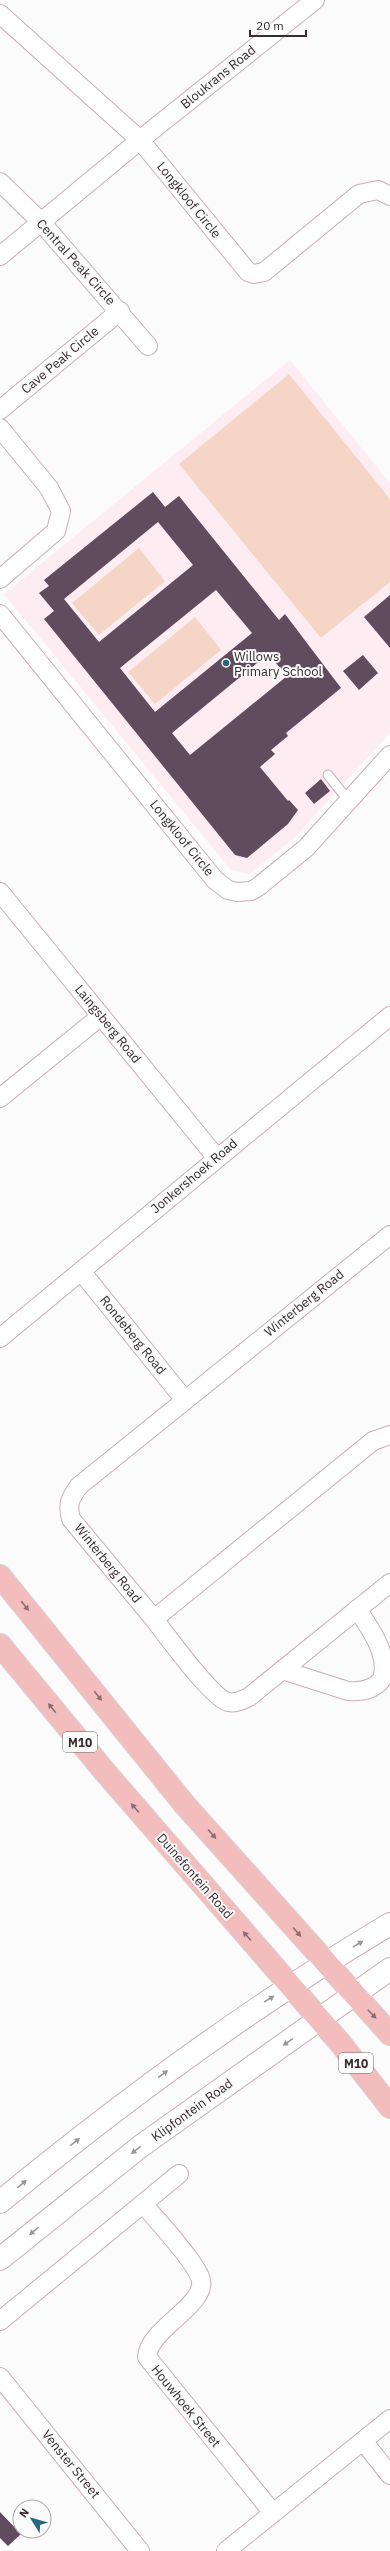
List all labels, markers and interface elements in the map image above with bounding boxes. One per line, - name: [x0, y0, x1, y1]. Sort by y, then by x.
- scale bar: [250, 12, 306, 38]
- text: 20 m: [256, 18, 284, 33]
- street label: Bloukrans Road: [177, 41, 259, 113]
- street label: Longkloof Circle: [153, 158, 225, 242]
- street label: Central Peak Circle: [33, 215, 119, 309]
- street label: Cave Peak Circle: [18, 323, 102, 397]
- place label: Willows Primary School: [234, 648, 323, 680]
- marker: Willows Primary School: [221, 658, 231, 668]
- street label: Longkloof Circle: [146, 796, 218, 880]
- street label: Laingsberg Road: [71, 981, 145, 1067]
- street label: Jonkershoek Road: [147, 1135, 241, 1217]
- street label: Winterberg Road: [261, 1266, 347, 1340]
- street label: Rondeberg Road: [96, 1292, 170, 1378]
- street label: Winterberg Road: [71, 1520, 145, 1606]
- one-way arrow: [20, 1601, 29, 1612]
- one-way arrow: [93, 1691, 102, 1701]
- one-way arrow: [47, 1703, 56, 1713]
- road number: M10: [63, 1732, 97, 1752]
- one-way arrow: [131, 1802, 140, 1813]
- one-way arrow: [207, 1829, 216, 1839]
- street label: Duinefontein Road: [153, 1830, 237, 1922]
- one-way arrow: [293, 1926, 302, 1937]
- one-way arrow: [242, 1931, 251, 1941]
- one-way arrow: [352, 1940, 364, 1947]
- one-way arrow: [263, 1996, 275, 2003]
- one-way arrow: [367, 2009, 377, 2019]
- one-way arrow: [282, 2038, 293, 2046]
- road number: M10: [339, 2053, 373, 2073]
- one-way arrow: [157, 2070, 168, 2078]
- street label: Klipfontein Road: [148, 2075, 236, 2145]
- one-way arrow: [69, 2137, 80, 2146]
- one-way arrow: [131, 2146, 142, 2155]
- one-way arrow: [17, 2179, 27, 2188]
- one-way arrow: [29, 2226, 39, 2235]
- street label: Houwhoek Street: [148, 2361, 224, 2451]
- street label: Venster Street: [38, 2426, 104, 2502]
- north arrow: [12, 2499, 52, 2539]
- text: N: [16, 2506, 32, 2520]

